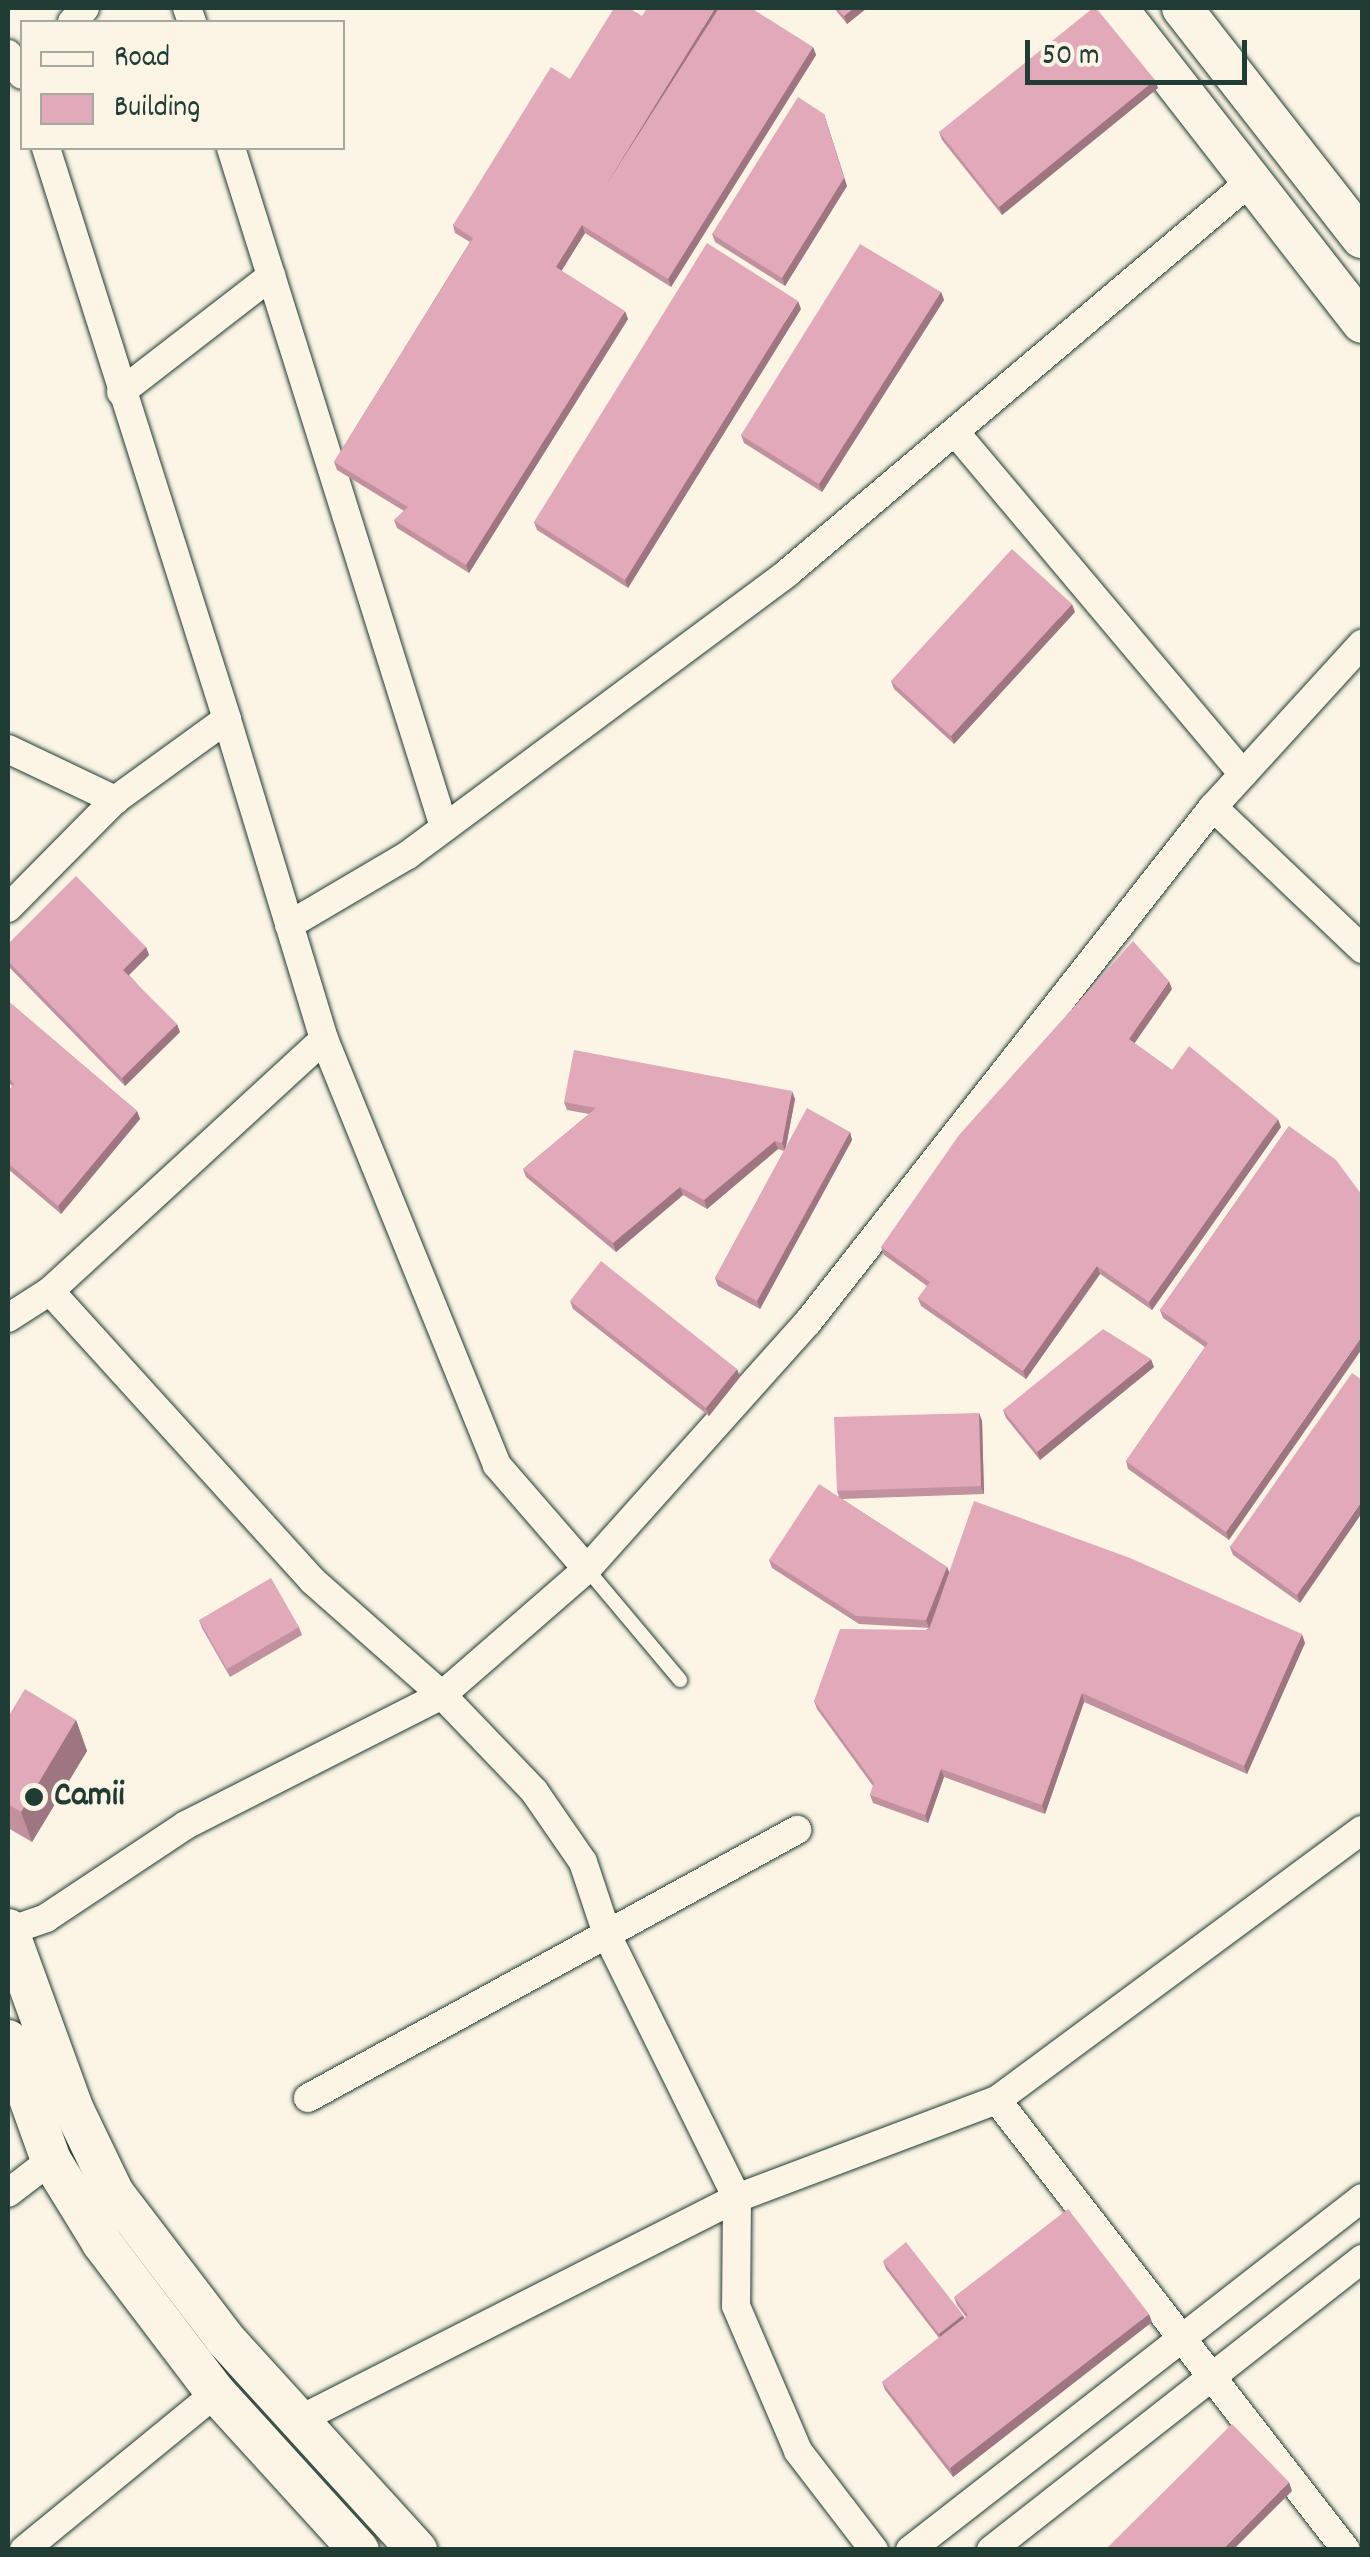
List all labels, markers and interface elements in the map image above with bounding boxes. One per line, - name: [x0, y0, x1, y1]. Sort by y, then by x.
- legend: [20, 20, 345, 150]
- scale bar: [1030, 20, 1252, 82]
- text: 50 m: [1042, 36, 1100, 79]
- text: Road: [114, 38, 170, 81]
- text: Building: [114, 88, 200, 131]
- place label: Camii: [54, 1776, 125, 1818]
- marker: Camii: [23, 1786, 45, 1808]

